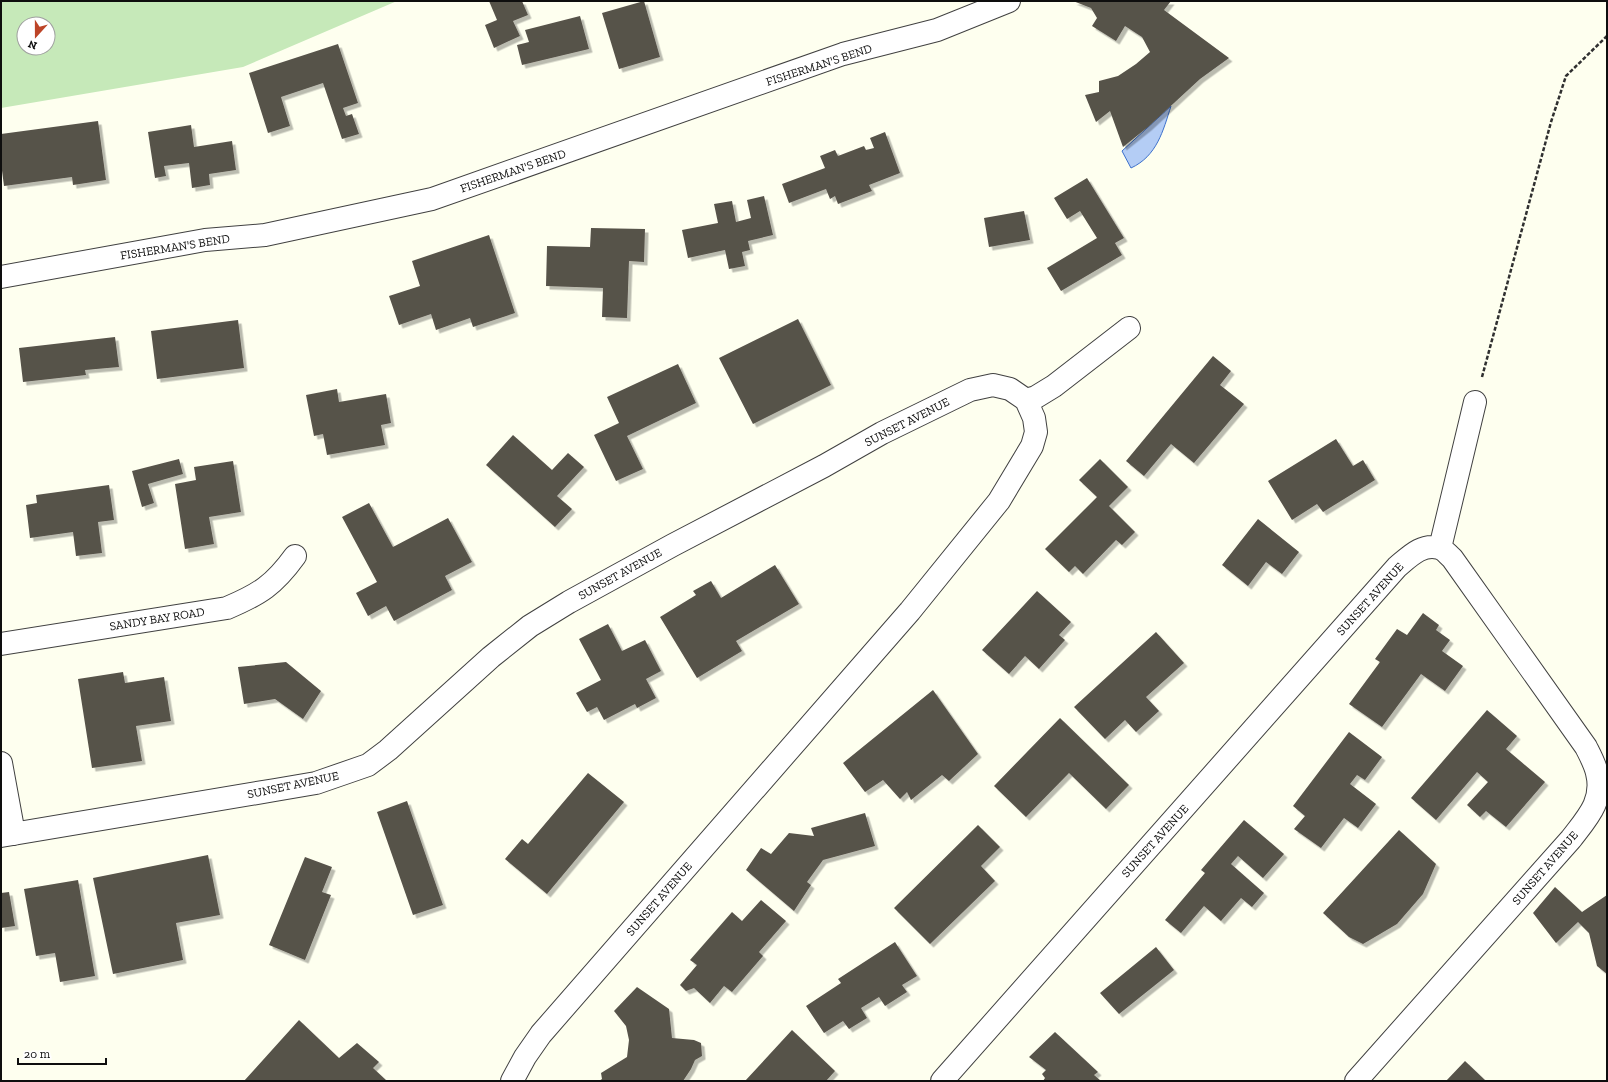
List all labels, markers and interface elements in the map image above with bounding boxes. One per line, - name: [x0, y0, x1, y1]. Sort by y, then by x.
- north arrow: [16, 16, 56, 56]
- text: N: [26, 37, 39, 52]
- street label: FISHERMAN'S BEND: [764, 41, 874, 89]
- street label: FISHERMAN'S BEND: [458, 146, 568, 196]
- street label: FISHERMAN'S BEND: [119, 231, 231, 263]
- street label: SUNSET AVENUE: [862, 395, 952, 449]
- street label: SUNSET AVENUE: [576, 545, 664, 603]
- street label: SUNSET AVENUE: [1334, 560, 1406, 638]
- street label: SANDY BAY ROAD: [108, 605, 206, 633]
- street label: SUNSET AVENUE: [246, 768, 340, 802]
- street label: SUNSET AVENUE: [1119, 802, 1191, 880]
- street label: SUNSET AVENUE: [1509, 828, 1581, 908]
- street label: SUNSET AVENUE: [623, 859, 695, 939]
- scale bar: [18, 1040, 106, 1066]
- text: 20 m: [24, 1047, 51, 1061]

